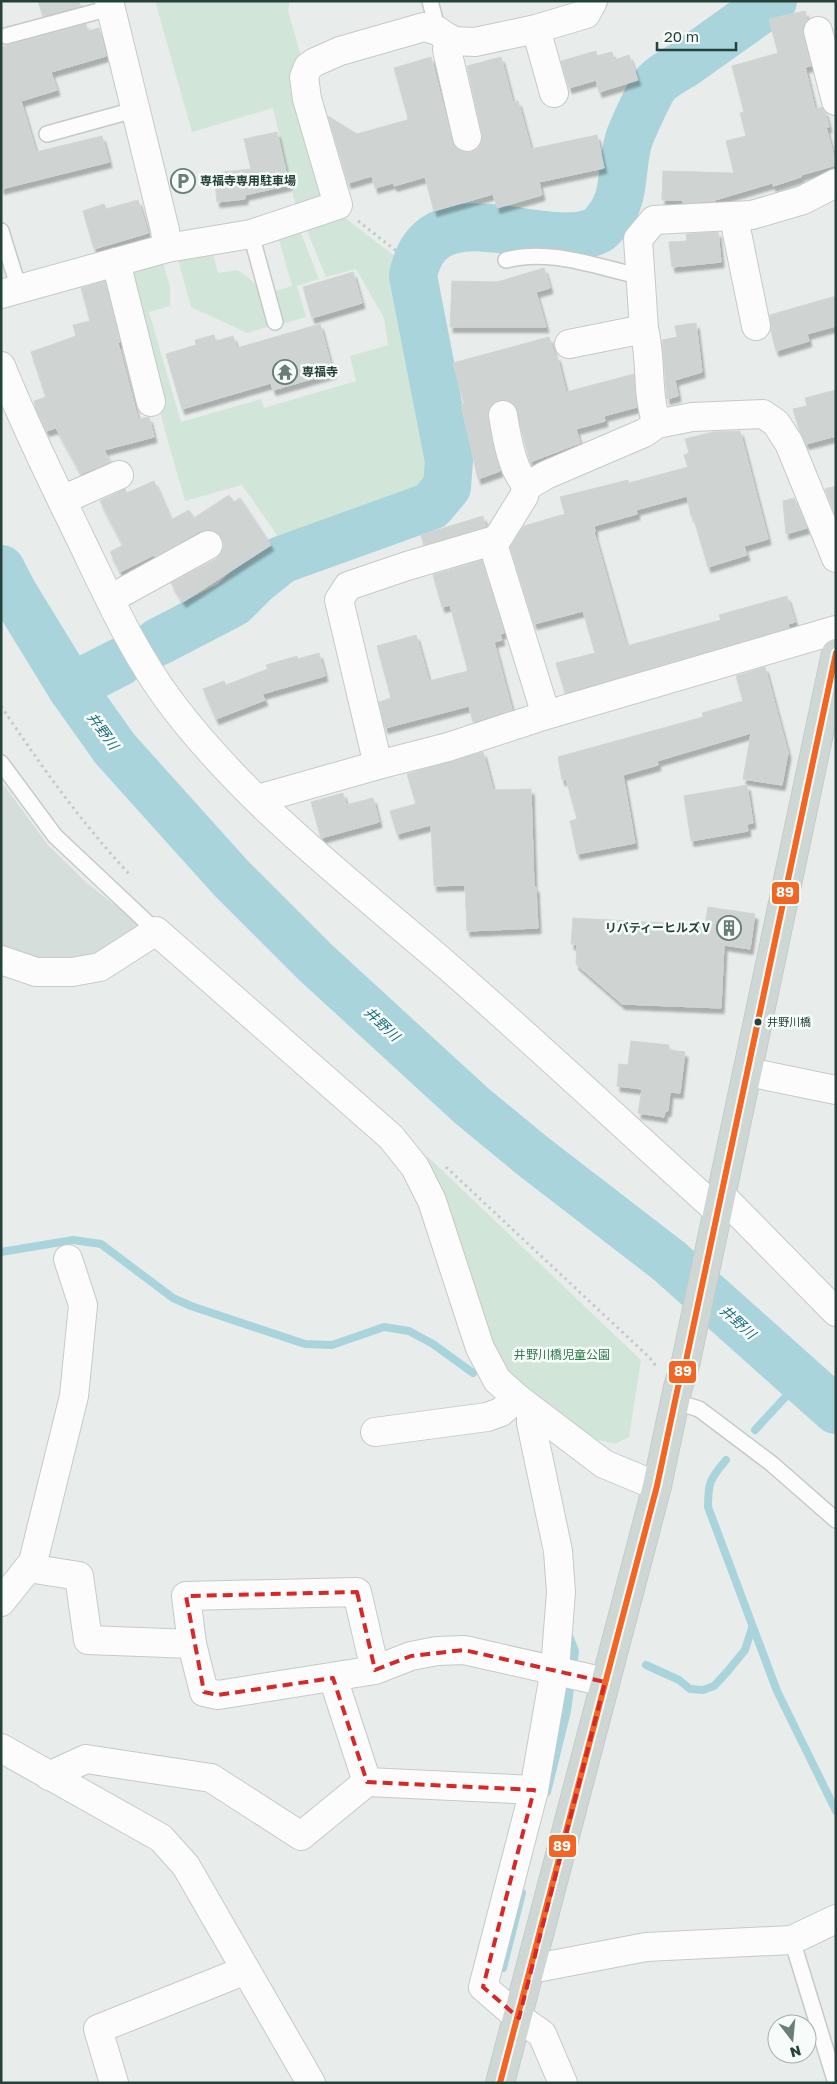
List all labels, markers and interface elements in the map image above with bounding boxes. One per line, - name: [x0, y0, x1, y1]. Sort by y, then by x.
- scale bar: [657, 20, 736, 52]
- text: 20 m: [664, 27, 699, 45]
- parking icon: 専福寺専用駐車場: [170, 168, 196, 194]
- place label: 専福寺専用駐車場: [200, 173, 296, 188]
- temple icon: 専福寺: [272, 359, 298, 385]
- place label: 専福寺: [302, 364, 338, 379]
- water label: 井野川: [84, 709, 124, 754]
- line badge: 89: [771, 881, 800, 905]
- text: 89: [776, 883, 794, 900]
- building icon: リバティーヒルズⅤ: [716, 915, 742, 941]
- place label: リバティーヒルズⅤ: [605, 920, 712, 935]
- water label: 井野川: [361, 1003, 405, 1046]
- place label: 井野川橋: [767, 1015, 811, 1028]
- marker: 井野川橋: [753, 1017, 763, 1027]
- water label: 井野川: [717, 1301, 761, 1343]
- park label: 井野川橋児童公園: [514, 1347, 610, 1362]
- line badge: 89: [668, 1360, 697, 1384]
- text: 89: [674, 1362, 692, 1379]
- line badge: 89: [548, 1834, 577, 1858]
- text: 89: [553, 1837, 571, 1854]
- north arrow: [767, 2014, 817, 2064]
- text: N: [788, 2042, 803, 2062]

